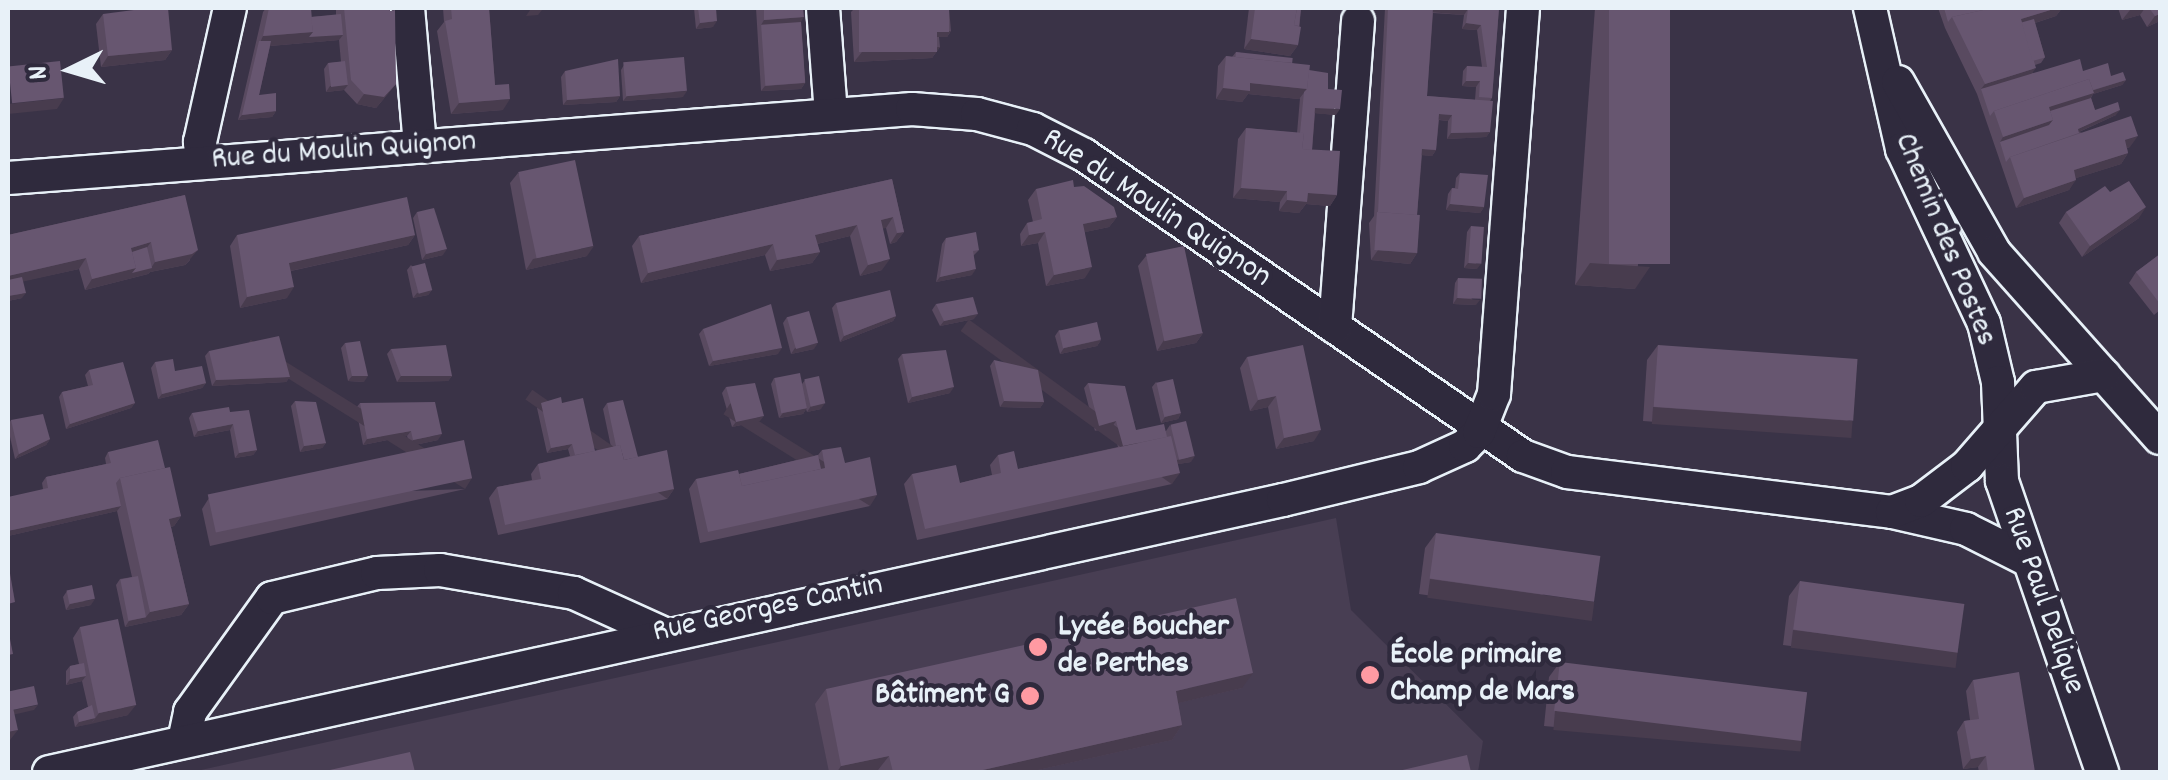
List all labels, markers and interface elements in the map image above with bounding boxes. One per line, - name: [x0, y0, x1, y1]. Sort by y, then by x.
- north arrow: [20, 20, 120, 120]
- text: N: [20, 64, 61, 81]
- street label: Rue du Moulin Quignon: [1034, 121, 1278, 297]
- street label: Rue du Moulin Quignon: [210, 124, 478, 180]
- street label: Chemin des Postes: [1884, 128, 2004, 352]
- street label: Rue Paul Delique: [1992, 502, 2092, 700]
- street label: Rue Georges Cantin: [650, 567, 886, 653]
- place label: Lycée Boucher de Perthes: [1058, 610, 1229, 685]
- marker: Lycée Boucher de Perthes: [1027, 636, 1049, 658]
- place label: École primaire Champ de Mars: [1390, 638, 1575, 713]
- marker: École primaire Champ de Mars: [1359, 664, 1381, 686]
- place label: Bâtiment G: [875, 677, 1010, 715]
- marker: Bâtiment G: [1019, 685, 1041, 707]

